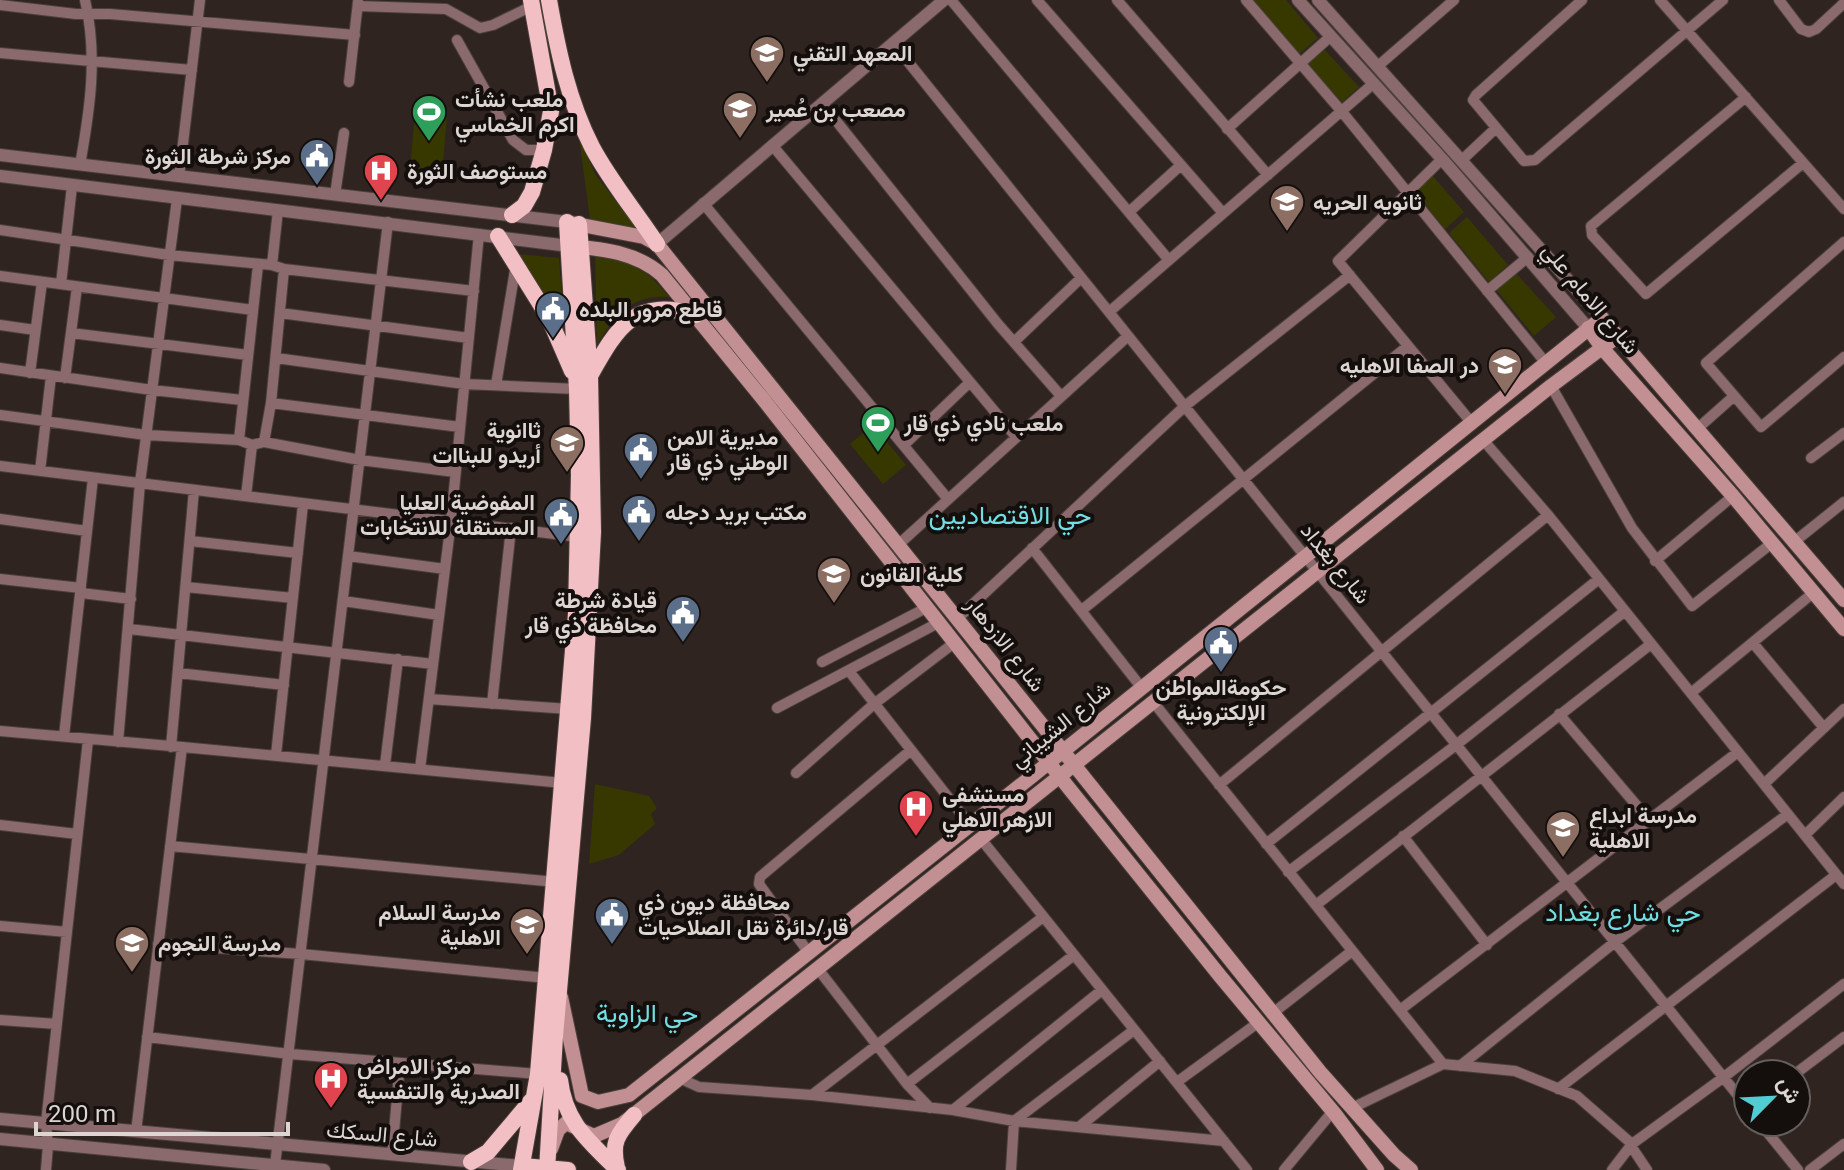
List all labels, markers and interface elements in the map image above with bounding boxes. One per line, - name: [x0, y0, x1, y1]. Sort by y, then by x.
- school or university icon: المعهد التقني: [748, 34, 786, 84]
- place label: المعهد التقني: [793, 38, 913, 73]
- place label: ملعب نشأت اكرم الخماسي: [455, 84, 575, 144]
- school or university icon: مصعب بن عُمير: [721, 90, 759, 140]
- sports icon: ملعب نشأت اكرم الخماسي: [410, 93, 448, 143]
- place label: مصعب بن عُمير: [765, 94, 906, 129]
- public building icon: مركز شرطة الثورة: [298, 137, 336, 187]
- place label: مركز شرطة الثورة: [145, 141, 291, 176]
- hospital icon: مستوصف الثورة: [362, 152, 400, 202]
- place label: مستوصف الثورة: [407, 156, 547, 191]
- school or university icon: ثانويه الحريه: [1268, 183, 1306, 233]
- place label: ثانويه الحريه: [1313, 187, 1422, 222]
- street label: شارع الامام علي: [1532, 236, 1647, 363]
- public building icon: قاطع مرور البلده: [534, 290, 572, 340]
- place label: قاطع مرور البلده: [579, 294, 723, 329]
- school or university icon: در الصفا الاهليه: [1486, 346, 1524, 396]
- place label: در الصفا الاهليه: [1340, 350, 1479, 385]
- sports icon: ملعب نادي ذي قار: [859, 404, 897, 454]
- place label: ملعب نادي ذي قار: [903, 408, 1063, 443]
- place label: ثاانوية أريدو للبناات: [433, 415, 541, 475]
- place label: مديرية الامن الوطني ذي قار: [666, 422, 788, 482]
- school or university icon: ثاانوية أريدو للبناات: [548, 424, 586, 474]
- public building icon: مديرية الامن الوطني ذي قار: [622, 431, 660, 481]
- place label: المفوضية العليا المستقلة للانتخابات: [360, 487, 535, 547]
- public building icon: مكتب بريد دجله: [620, 493, 658, 543]
- public building icon: المفوضية العليا المستقلة للانتخابات: [542, 496, 580, 546]
- place label: مكتب بريد دجله: [665, 497, 807, 532]
- district label: حي الاقتصاديين: [929, 497, 1091, 538]
- street label: شارع بغداد: [1290, 516, 1378, 613]
- school or university icon: كلية القانون: [815, 555, 853, 605]
- place label: كلية القانون: [860, 559, 963, 594]
- place label: قيادة شرطة محافظة ذي قار: [524, 585, 657, 645]
- street label: شارع الازدهار: [955, 590, 1053, 701]
- public building icon: قيادة شرطة محافظة ذي قار: [664, 594, 702, 644]
- public building icon: حكومةالمواطن الإلكترونية: [1202, 624, 1240, 674]
- place label: حكومةالمواطن الإلكترونية: [1156, 672, 1287, 732]
- street label: شارع الشيباني: [1003, 674, 1120, 778]
- place label: مستشفى الازهر الاهلي: [942, 779, 1052, 839]
- hospital icon: مستشفى الازهر الاهلي: [897, 788, 935, 838]
- place label: مدرسة ابداع الاهلية: [1589, 800, 1697, 860]
- school or university icon: مدرسة ابداع الاهلية: [1544, 809, 1582, 859]
- place label: محافظة ديون ذي قار/دائرة نقل الصلاحيات: [638, 887, 849, 947]
- district label: حي شارع بغداد: [1545, 894, 1701, 935]
- public building icon: محافظة ديون ذي قار/دائرة نقل الصلاحيات: [593, 896, 631, 946]
- place label: مدرسة السلام الاهلية: [378, 897, 501, 957]
- school or university icon: مدرسة السلام الاهلية: [508, 906, 546, 956]
- school or university icon: مدرسة النجوم: [113, 924, 151, 974]
- place label: مدرسة النجوم: [158, 928, 281, 963]
- district label: حي الزاوية: [596, 995, 698, 1036]
- place label: مركز الامراض الصدرية والتنفسية: [357, 1051, 520, 1111]
- north arrow: [1732, 1058, 1812, 1138]
- hospital icon: مركز الامراض الصدرية والتنفسية: [312, 1060, 350, 1110]
- text: ش: [1767, 1072, 1809, 1110]
- scale bar: [36, 1086, 288, 1136]
- text: 200 m: [48, 1097, 116, 1135]
- street label: شارع السكك: [325, 1114, 439, 1159]

